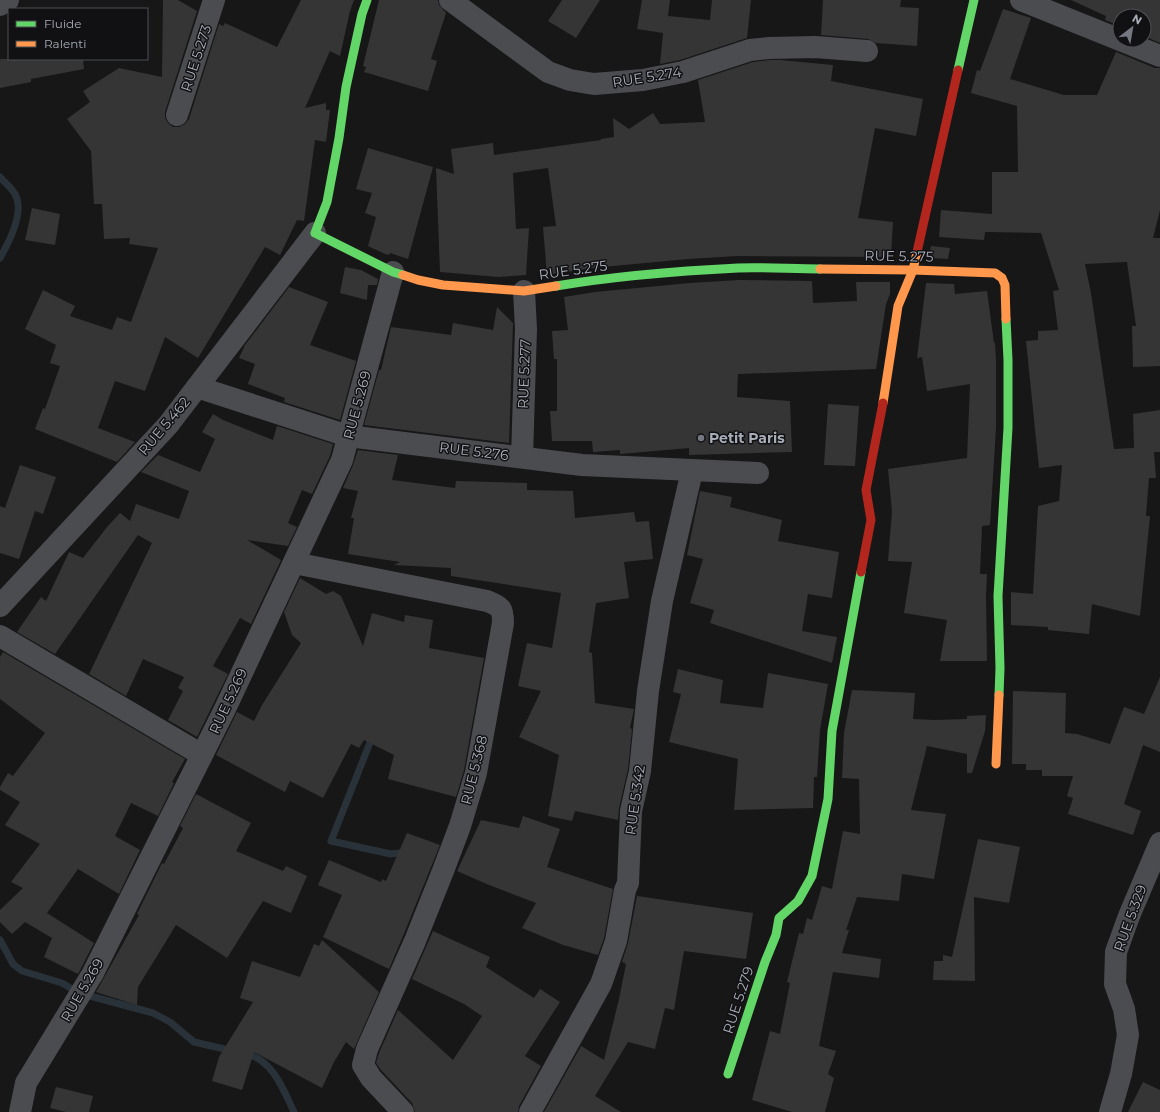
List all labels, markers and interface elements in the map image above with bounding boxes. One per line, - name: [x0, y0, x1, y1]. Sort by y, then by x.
- legend: [8, 8, 148, 60]
- north arrow: [1112, 8, 1152, 48]
- text: N: [1130, 11, 1145, 28]
- text: Fluide: [44, 16, 82, 31]
- street label: RUE 5.273: [177, 22, 215, 94]
- text: Ralenti: [44, 36, 86, 51]
- street label: RUE 5.274: [611, 63, 684, 91]
- street label: RUE 5.275: [864, 246, 934, 266]
- street label: RUE 5.275: [538, 256, 609, 284]
- street label: RUE 5.277: [514, 339, 534, 409]
- street label: RUE 5.269: [339, 369, 375, 441]
- street label: RUE 5.462: [134, 393, 194, 459]
- place label: Petit Paris: [709, 429, 785, 447]
- marker: Petit Paris: [696, 433, 706, 443]
- street label: RUE 5.276: [438, 438, 510, 464]
- street label: RUE 5.269: [205, 665, 251, 737]
- street label: RUE 5.368: [457, 733, 491, 806]
- street label: RUE 5.342: [621, 764, 649, 836]
- street label: RUE 5.329: [1110, 882, 1150, 954]
- street label: RUE 5.269: [57, 955, 107, 1025]
- street label: RUE 5.279: [719, 964, 757, 1036]

